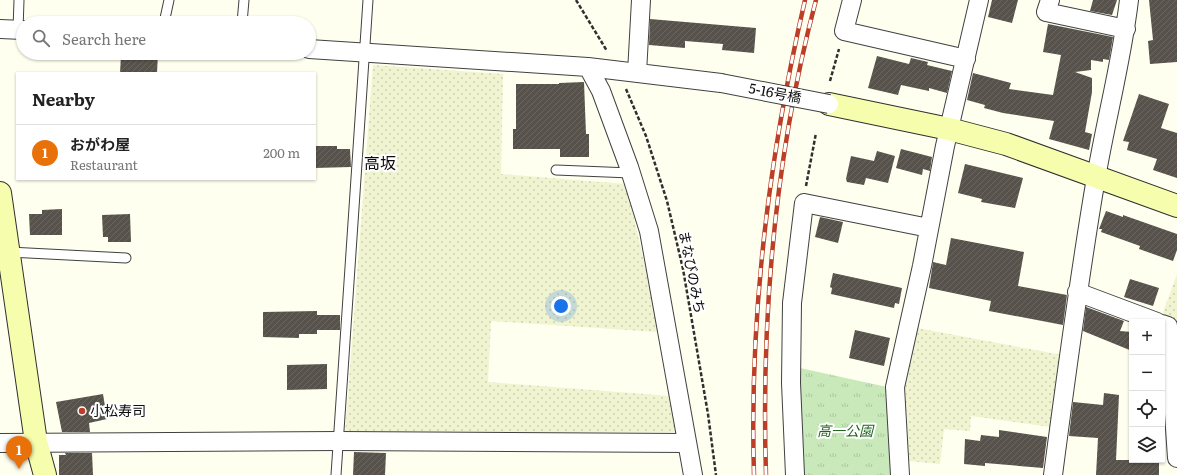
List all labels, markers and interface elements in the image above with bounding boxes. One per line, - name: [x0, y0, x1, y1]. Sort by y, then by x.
- search box: [16, 16, 316, 60]
- icon: search: [30, 27, 52, 49]
- text: Search here: [62, 27, 146, 50]
- street label: 5-16号橋: [747, 77, 803, 107]
- text: Nearby: [32, 86, 95, 111]
- text: おがわ屋: [70, 132, 130, 155]
- text: 1: [42, 143, 48, 162]
- text: 200 m: [263, 143, 300, 162]
- district label: 高坂: [364, 150, 396, 174]
- text: Restaurant: [70, 155, 138, 174]
- street label: まなびのみち: [675, 229, 711, 315]
- your location: [551, 296, 571, 316]
- map controls: [1129, 319, 1165, 463]
- button: +: [1129, 319, 1165, 355]
- button: −: [1129, 355, 1165, 391]
- button: locate: [1129, 391, 1165, 427]
- place label: 小松寿司: [90, 400, 146, 420]
- marker: 小松寿司: [77, 406, 87, 416]
- park label: 高一公園: [817, 420, 875, 440]
- button: layers: [1129, 427, 1165, 463]
- pin: 1: [6, 436, 32, 469]

